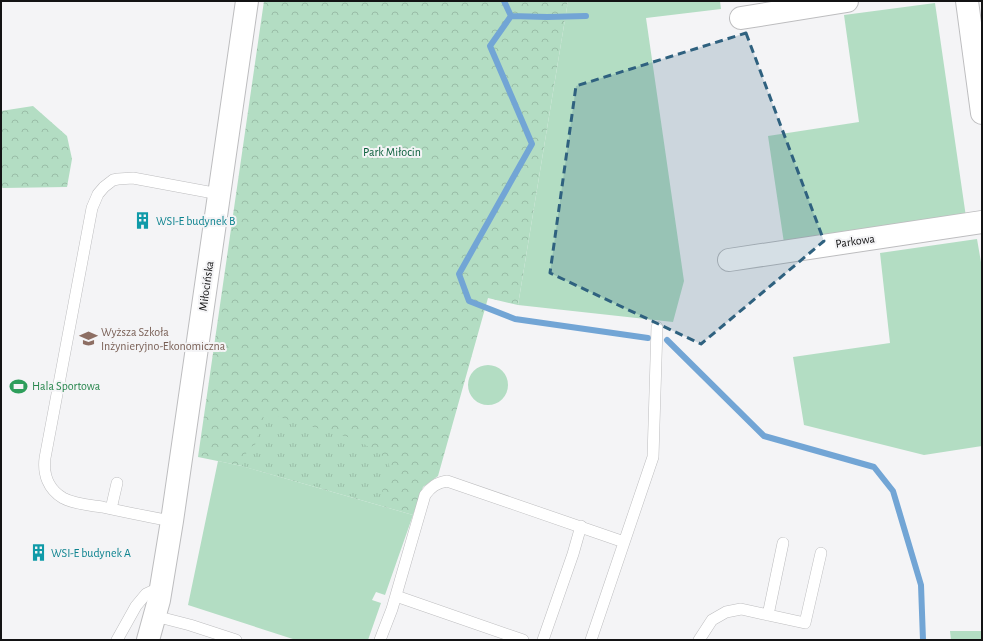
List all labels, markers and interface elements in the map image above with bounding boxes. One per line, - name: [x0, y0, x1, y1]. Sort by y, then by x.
- park label: Park Miłocin: [363, 146, 421, 158]
- building icon: WSI-E budynek B: [133, 211, 153, 231]
- place label: WSI-E budynek B: [156, 215, 235, 228]
- street label: Parkowa: [835, 232, 876, 250]
- street label: Miłocińska: [197, 260, 216, 312]
- place label: Wyższa Szkoła Inżynieryjno-Ekonomiczna: [101, 326, 226, 353]
- school or university icon: Wyższa Szkoła Inżynieryjno-Ekonomiczna: [78, 329, 98, 349]
- sports icon: Hala Sportowa: [9, 376, 29, 396]
- place label: Hala Sportowa: [32, 380, 101, 392]
- building icon: WSI-E budynek A: [28, 543, 48, 563]
- place label: WSI-E budynek A: [51, 547, 131, 560]

